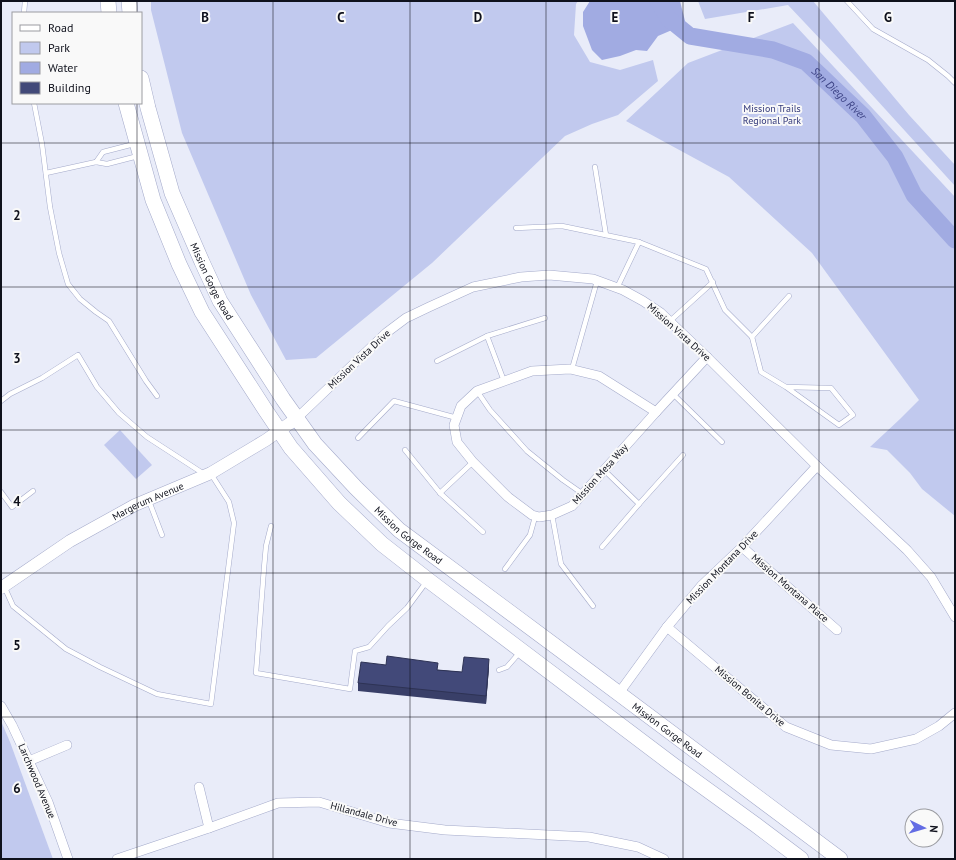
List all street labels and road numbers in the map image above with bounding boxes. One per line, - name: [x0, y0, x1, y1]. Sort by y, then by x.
- street label: Mission Gorge Road: [188, 240, 237, 322]
- street label: Mission Vista Drive: [645, 300, 713, 364]
- street label: Mission Vista Drive: [325, 327, 393, 391]
- street label: Mission Mesa Way: [569, 441, 631, 507]
- street label: Margerum Avenue: [110, 479, 185, 523]
- street label: Mission Gorge Road: [372, 503, 445, 567]
- street label: Mission Montana Drive: [683, 527, 761, 607]
- street label: Mission Montana Place: [749, 551, 831, 625]
- street label: Mission Bonita Drive: [712, 663, 788, 729]
- street label: Mission Gorge Road: [630, 699, 705, 760]
- street label: Larchwood Avenue: [15, 742, 59, 820]
- street label: Hillandale Drive: [329, 799, 399, 829]

